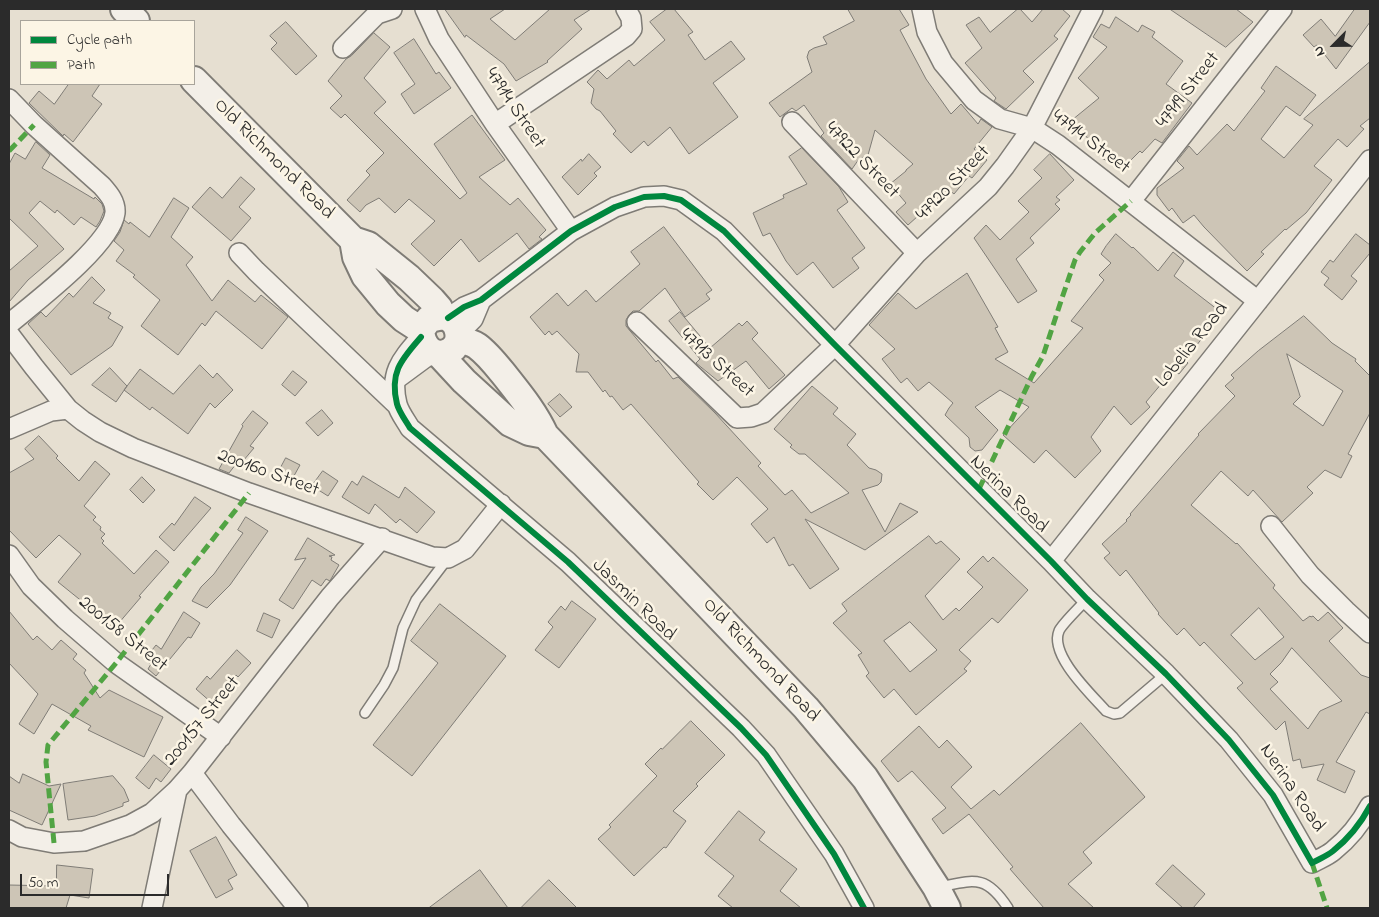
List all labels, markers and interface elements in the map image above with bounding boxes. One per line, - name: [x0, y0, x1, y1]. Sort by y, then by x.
- legend: [20, 20, 195, 85]
- north arrow: [1309, 20, 1359, 70]
- text: Cycle path: [67, 29, 132, 51]
- text: N: [1308, 43, 1331, 60]
- street label: 47919 Street: [1152, 48, 1226, 134]
- text: Path: [67, 54, 95, 76]
- street label: 47914 Street: [478, 64, 550, 154]
- street label: Old Richmond Road: [207, 94, 339, 226]
- street label: 47914 Street: [1046, 106, 1134, 180]
- street label: 47922 Street: [818, 117, 904, 205]
- street label: 47920 Street: [912, 141, 996, 227]
- street label: Lobelia Road: [1151, 298, 1235, 394]
- street label: 47913 Street: [674, 324, 758, 404]
- street label: 200160 Street: [214, 445, 322, 503]
- street label: Nerina Road: [964, 451, 1052, 539]
- street label: Jasmin Road: [586, 555, 680, 647]
- street label: 200158 Street: [73, 592, 171, 678]
- street label: Old Richmond Road: [696, 594, 824, 728]
- street label: 200157 Street: [159, 672, 247, 772]
- street label: Nerina Road: [1253, 740, 1329, 838]
- scale bar: [22, 864, 171, 896]
- text: 50 m: [28, 872, 58, 894]

